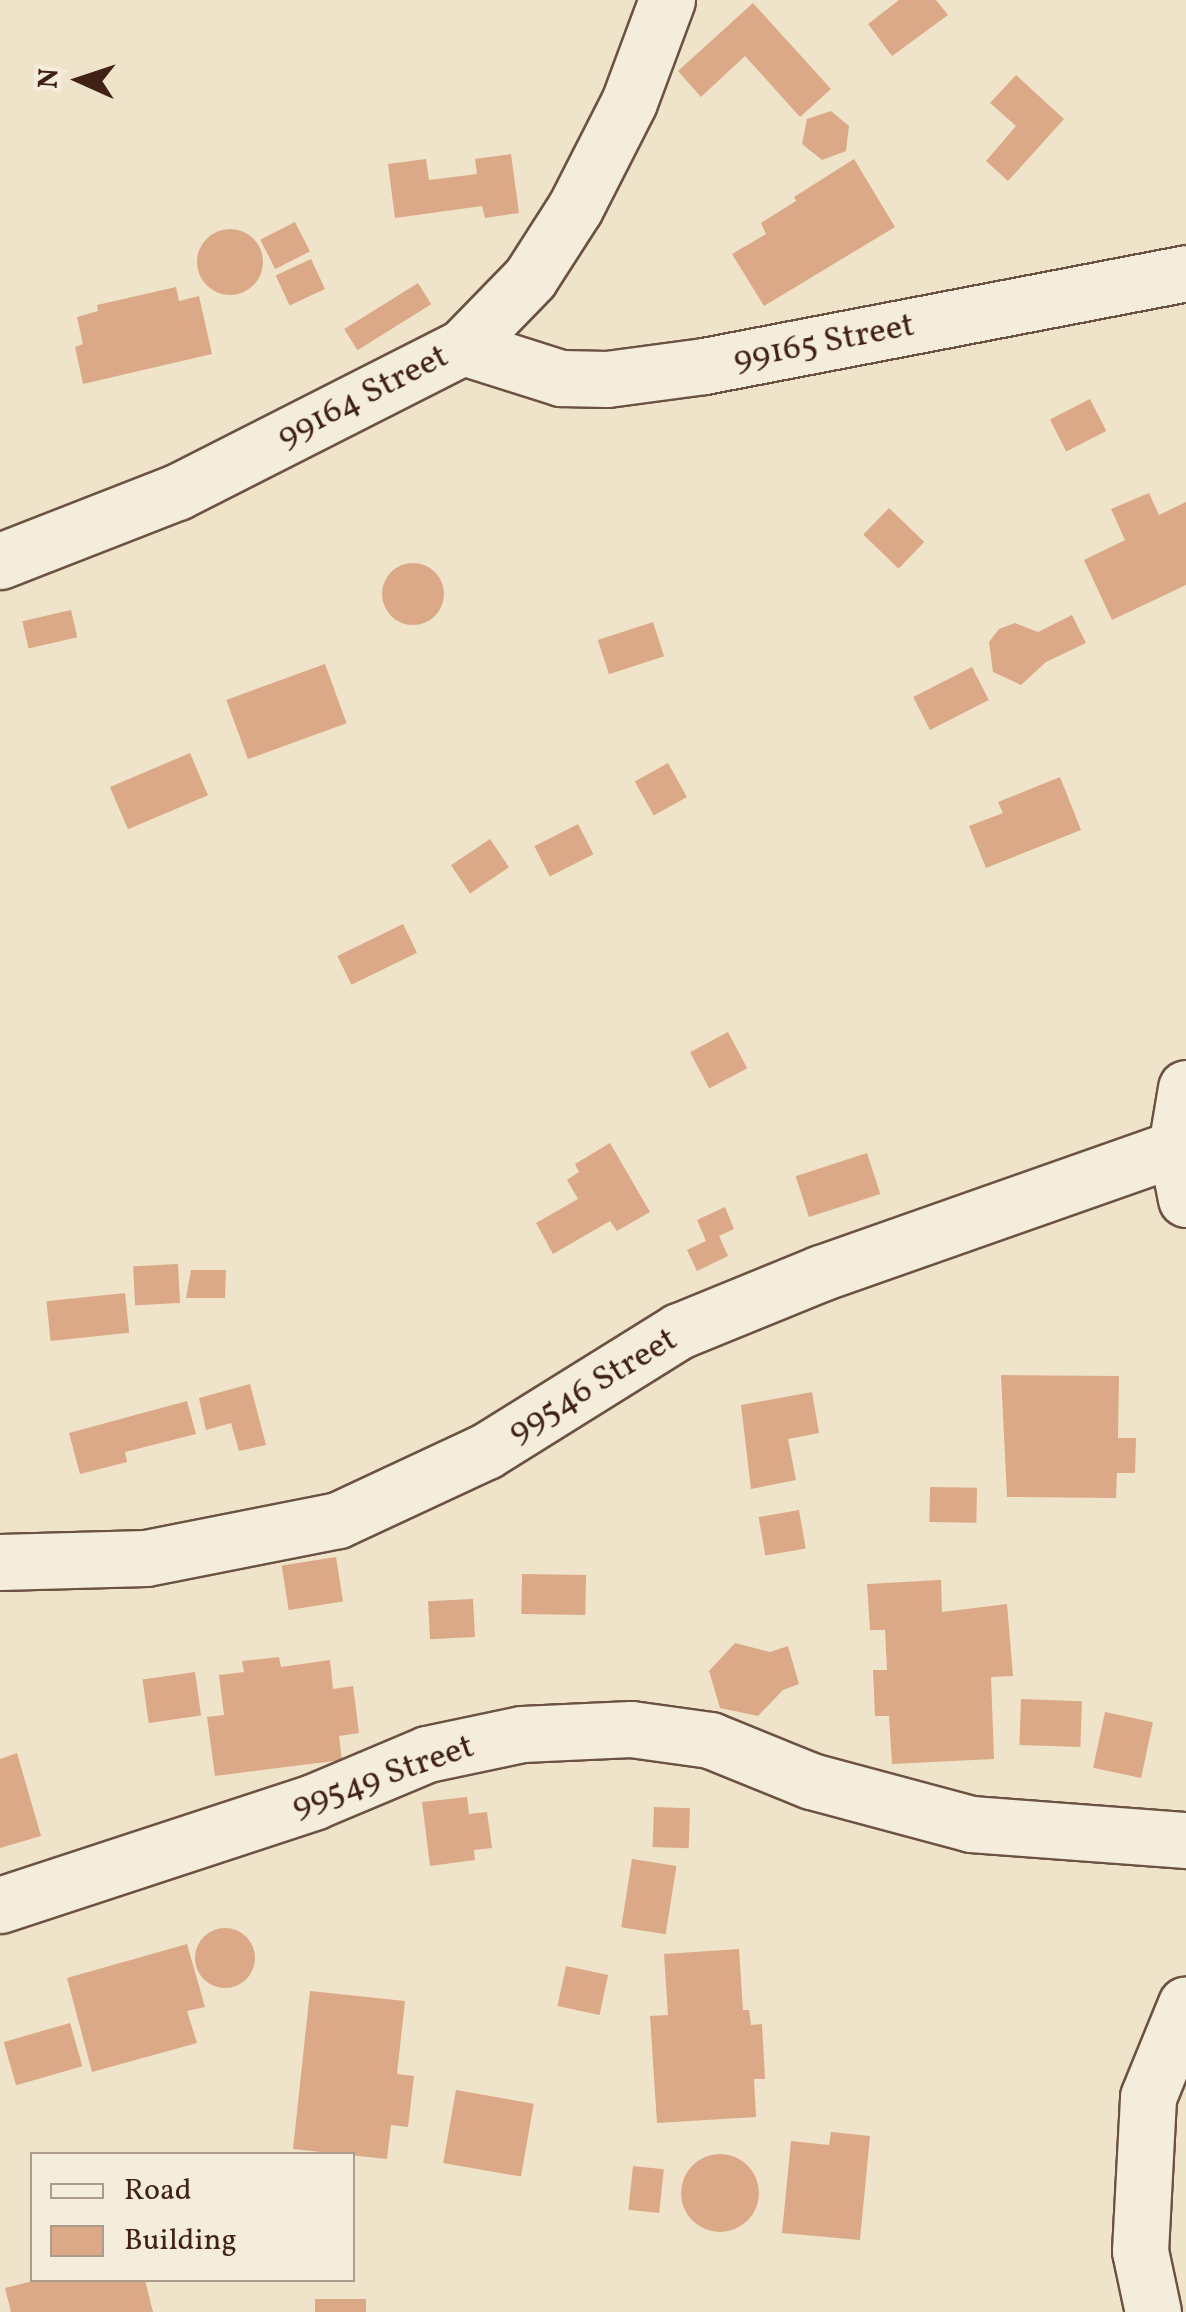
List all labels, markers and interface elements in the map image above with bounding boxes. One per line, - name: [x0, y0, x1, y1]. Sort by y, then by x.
- north arrow: [30, 30, 130, 130]
- text: N: [30, 67, 70, 90]
- street label: 99165 Street: [730, 305, 918, 381]
- street label: 99164 Street: [270, 336, 456, 458]
- street label: 99546 Street: [501, 1319, 685, 1453]
- street label: 99549 Street: [286, 1726, 480, 1828]
- legend: [30, 2152, 355, 2282]
- text: Road: [124, 2170, 192, 2212]
- text: Building: [124, 2220, 237, 2262]

